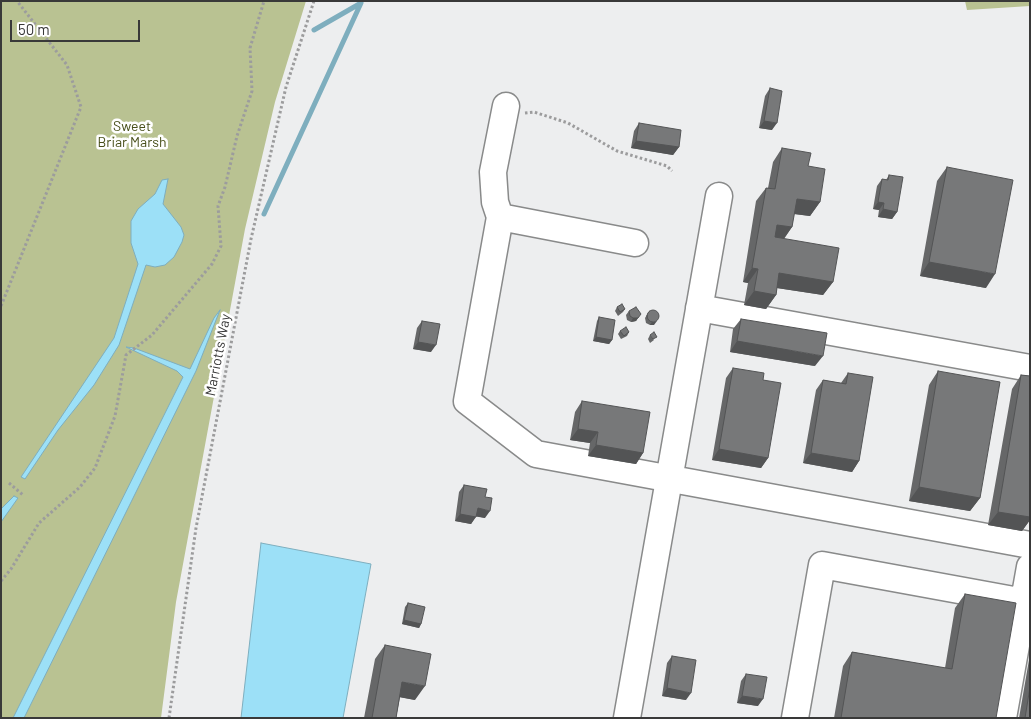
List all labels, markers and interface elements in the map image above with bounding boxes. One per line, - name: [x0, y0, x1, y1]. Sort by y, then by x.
- scale bar: [12, 10, 142, 42]
- text: 50 m: [18, 20, 50, 38]
- park label: Sweet Briar Marsh: [98, 118, 166, 150]
- street label: Marriotts Way: [202, 312, 234, 398]

